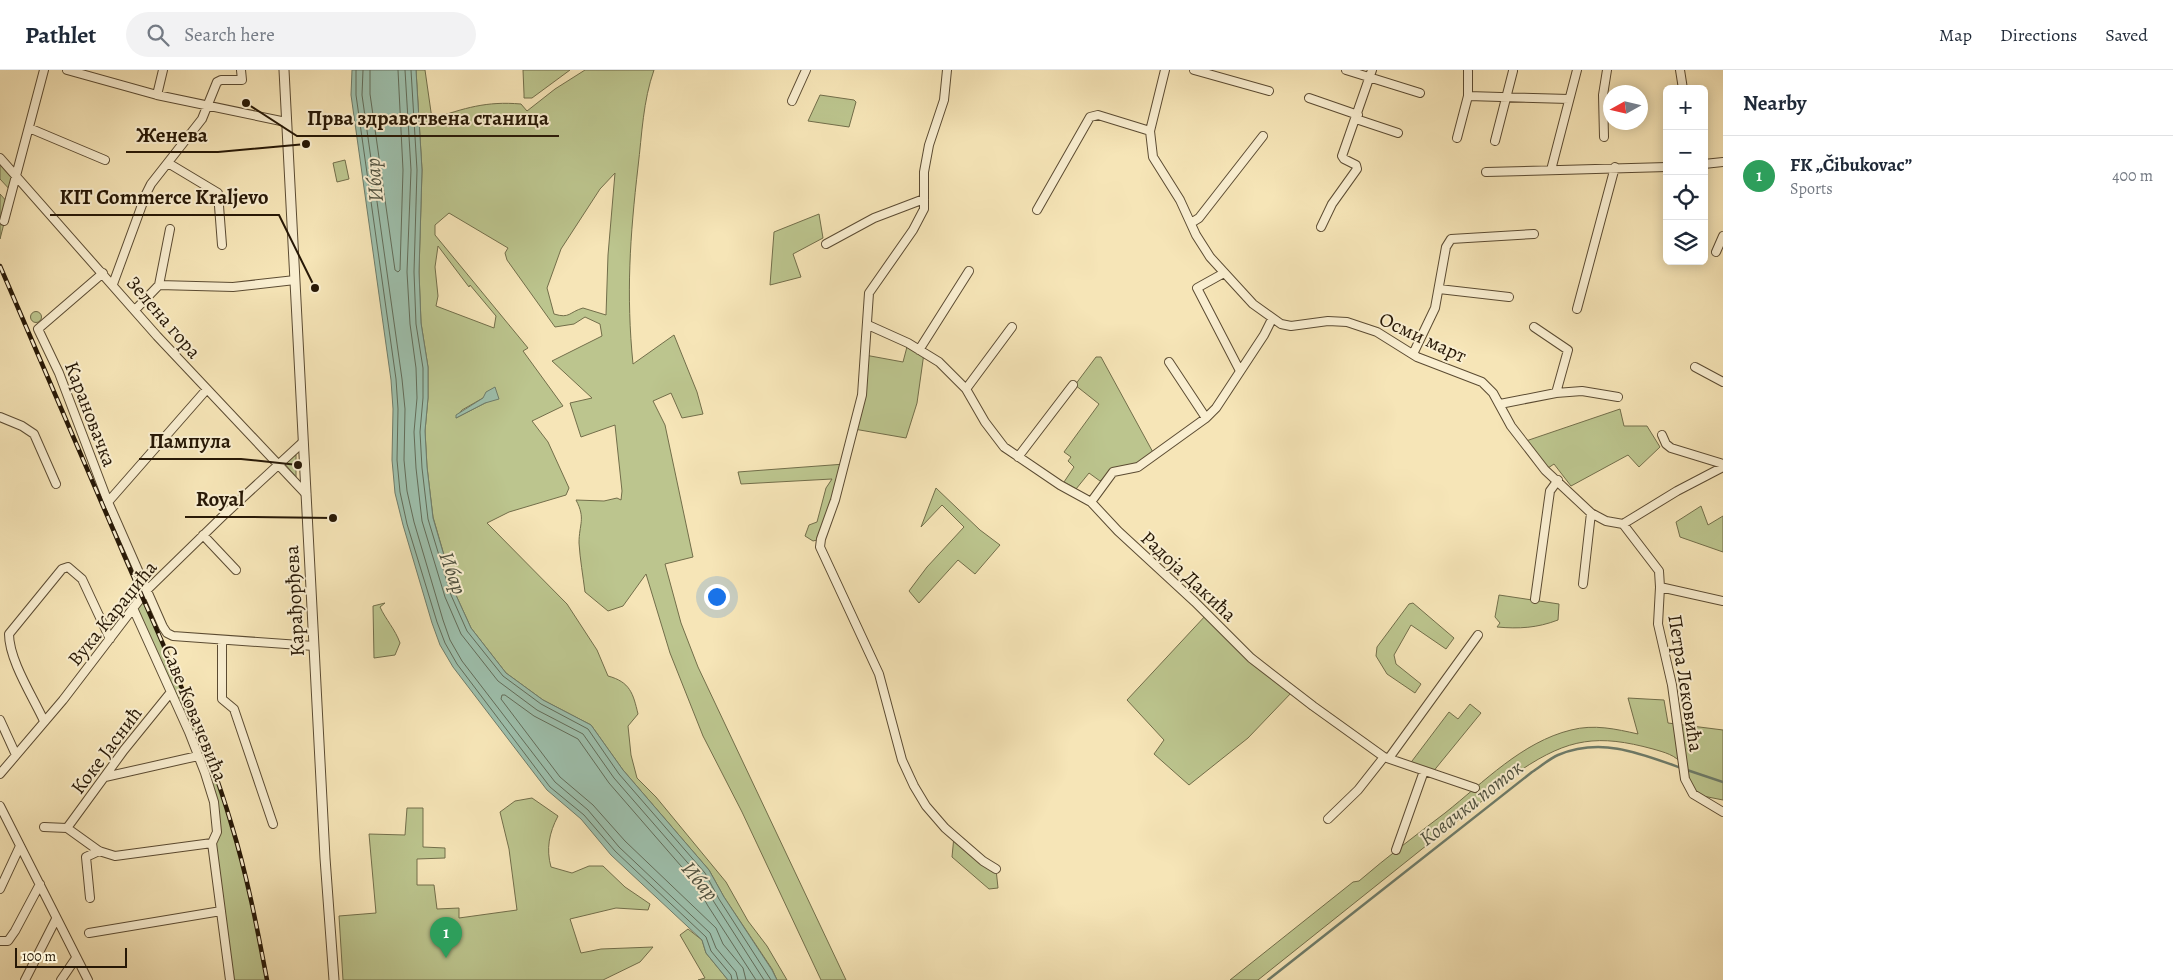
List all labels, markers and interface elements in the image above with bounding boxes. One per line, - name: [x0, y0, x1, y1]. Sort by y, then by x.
- search box: [126, 12, 476, 57]
- text: Pathlet: [25, 19, 96, 51]
- icon: search: [144, 21, 172, 49]
- text: Search here: [184, 22, 275, 48]
- text: Map: [1939, 23, 1972, 47]
- text: Directions: [2000, 23, 2077, 47]
- text: Saved: [2105, 23, 2148, 47]
- north arrow: [1603, 85, 1648, 130]
- map controls: [1663, 85, 1708, 265]
- button: +: [1663, 85, 1708, 130]
- text: Nearby: [1743, 89, 1806, 117]
- callout: Прва здравствена станица: [297, 100, 559, 136]
- text: Прва здравствена станица: [307, 104, 549, 132]
- callout: Женева: [126, 116, 218, 152]
- text: Женева: [136, 121, 208, 149]
- button: −: [1663, 130, 1708, 175]
- text: FK „Čibukovac”: [1790, 152, 1912, 178]
- water label: Ибар: [358, 157, 390, 203]
- text: 1: [1756, 165, 1762, 187]
- text: 400 m: [2112, 165, 2153, 187]
- button: locate: [1663, 175, 1708, 220]
- text: Sports: [1790, 178, 1833, 200]
- callout: KIT Commerce Kraljevo: [50, 179, 279, 215]
- text: KIT Commerce Kraljevo: [59, 183, 269, 211]
- button: layers: [1663, 220, 1708, 265]
- street label: Зелена гора: [120, 270, 208, 365]
- street label: Осми март: [1375, 305, 1471, 370]
- street label: Карановачка: [58, 358, 123, 471]
- callout: Пампула: [139, 423, 241, 459]
- text: Пампула: [149, 427, 231, 455]
- callout: Royal: [185, 481, 254, 517]
- text: Royal: [196, 485, 245, 513]
- street label: Радоја Дакића: [1135, 525, 1243, 628]
- street label: Карађорђева: [278, 544, 311, 657]
- water label: Ибар: [432, 548, 474, 599]
- street label: Вука Караџића: [62, 554, 164, 672]
- your location: [704, 584, 730, 610]
- street label: Петра Лековића: [1661, 613, 1710, 754]
- street label: Саве Ковачевића: [155, 641, 235, 786]
- street label: Коке Јаснић: [65, 701, 148, 800]
- water label: Ковачки поток: [1413, 754, 1529, 852]
- water label: Ибар: [675, 855, 725, 907]
- pin: 1: [430, 917, 462, 958]
- scale bar: [15, 945, 128, 968]
- text: 100 m: [22, 947, 56, 966]

